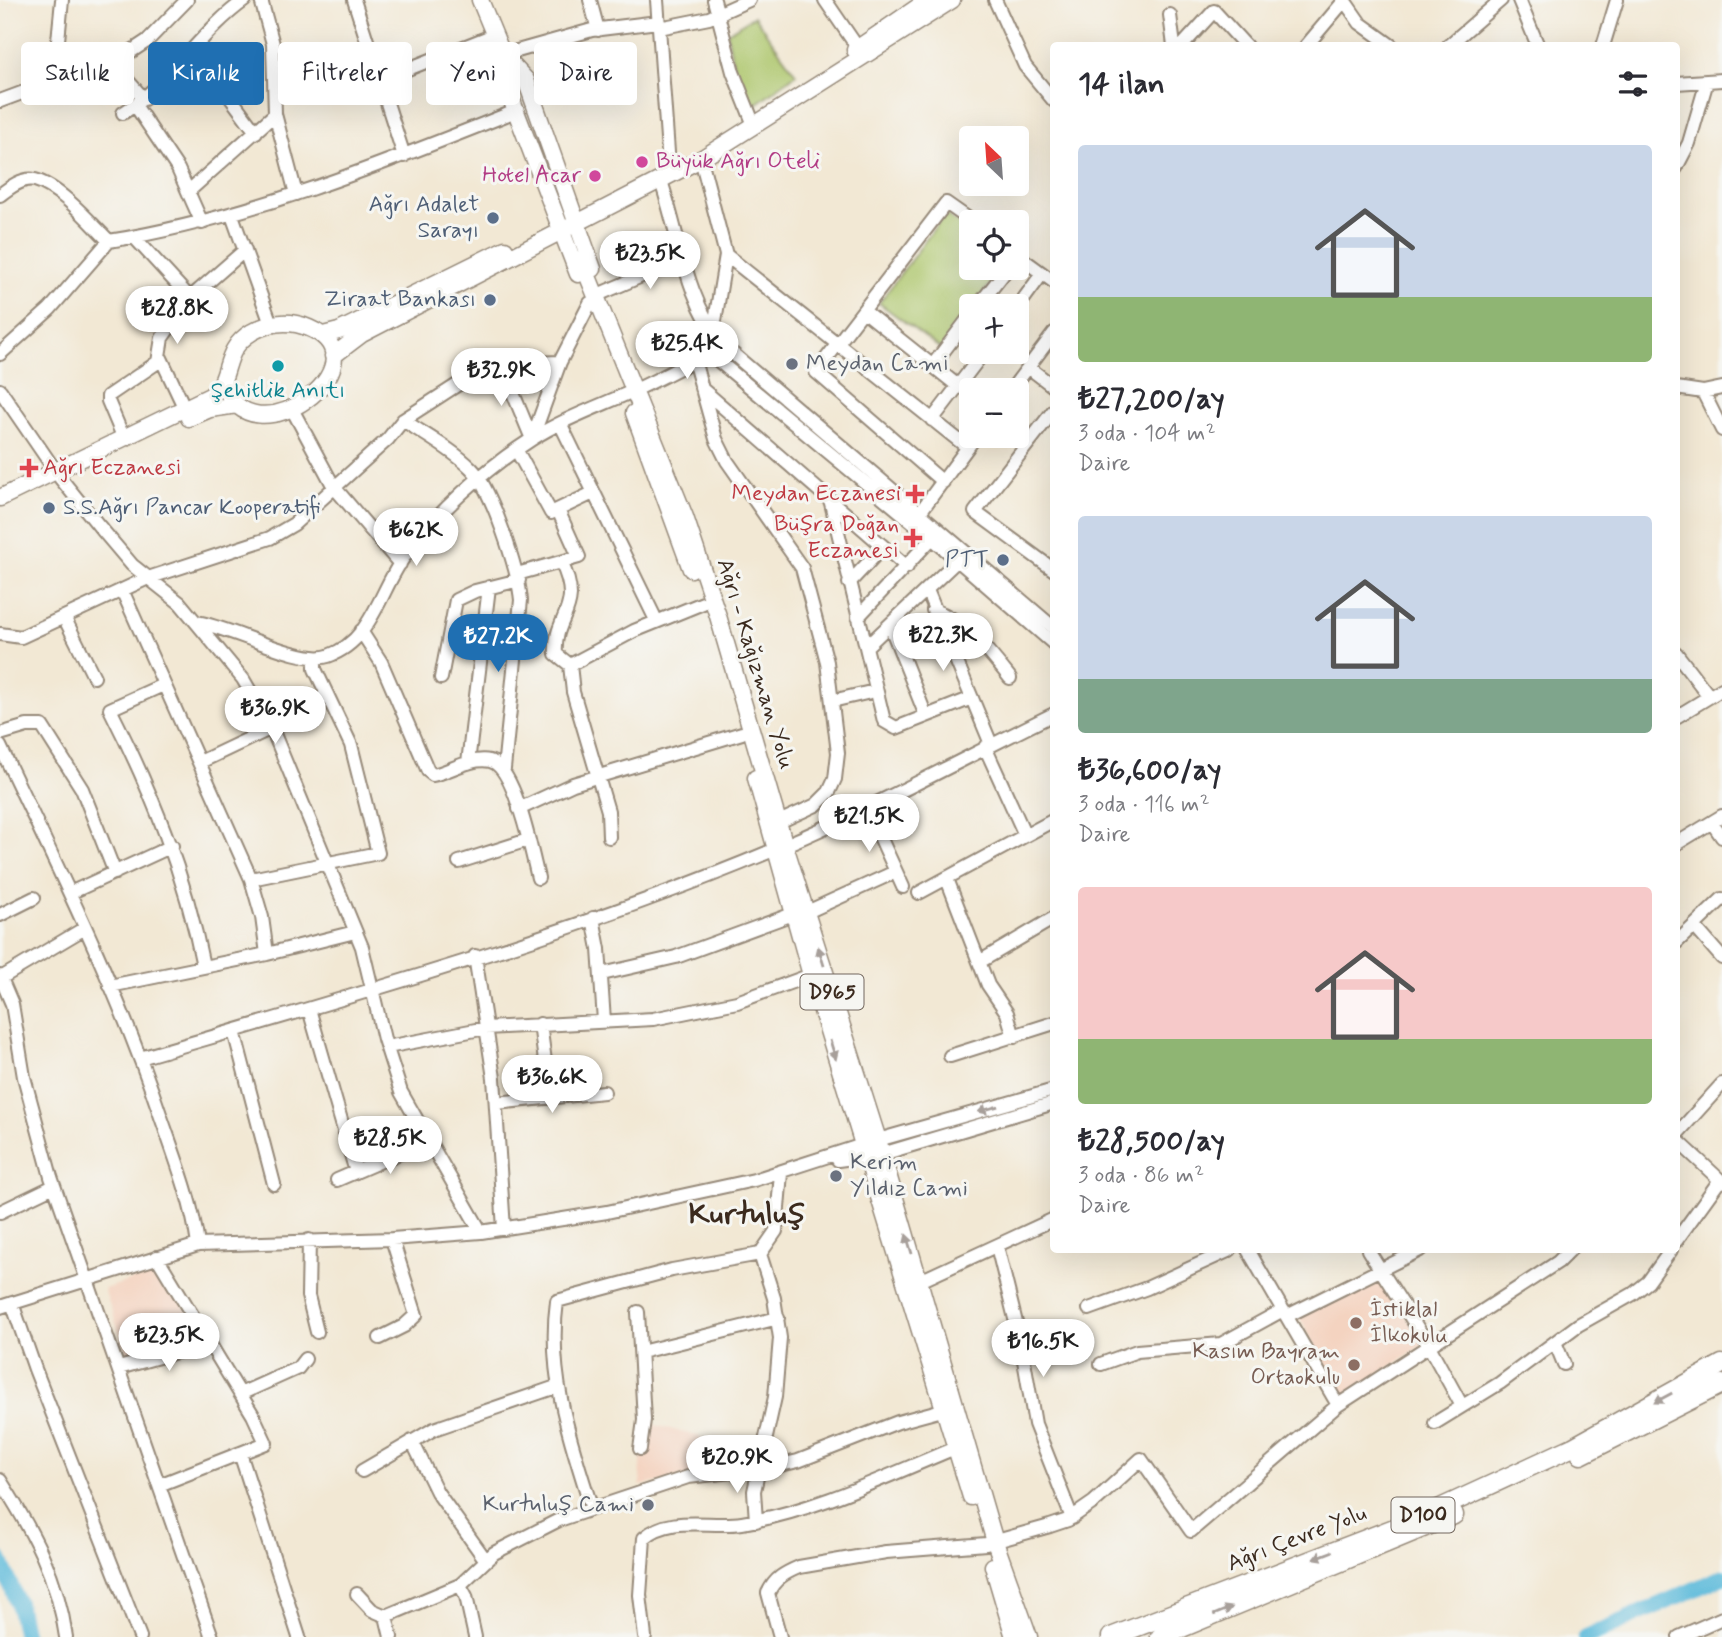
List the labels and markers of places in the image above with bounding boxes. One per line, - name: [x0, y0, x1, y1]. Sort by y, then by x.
- place label: Büyük Ağrı Oteli: [656, 147, 820, 177]
- marker: Büyük Ağrı Oteli: [634, 154, 650, 170]
- place label: Hotel Acar: [482, 161, 581, 191]
- marker: Hotel Acar: [587, 168, 603, 184]
- place label: Ağrı Adalet Sarayı: [369, 190, 479, 246]
- marker: Ağrı Adalet Sarayı: [485, 210, 501, 226]
- pin: ₺23.5K: [593, 232, 707, 291]
- place label: Ziraat Bankası: [324, 285, 476, 315]
- pin: ₺28.8K: [120, 286, 234, 346]
- marker: Ziraat Bankası: [482, 292, 498, 308]
- pin: ₺25.4K: [630, 322, 744, 381]
- pin: ₺32.9K: [444, 348, 558, 408]
- place label: Meydan Cami: [806, 349, 949, 379]
- marker: Meydan Cami: [784, 356, 800, 372]
- marker: Şehitlik Anıtı: [270, 358, 286, 374]
- place label: Şehitlik Anıtı: [211, 376, 345, 406]
- place label: Ağrı Eczanesi: [43, 453, 182, 483]
- marker: Ağrı Eczanesi: [21, 460, 37, 476]
- place label: Meydan Eczanesi: [732, 479, 901, 509]
- marker: Meydan Eczanesi: [907, 486, 923, 502]
- place label: S.S.Ağrı Pancar Kooperatifi: [63, 493, 321, 523]
- marker: S.S.Ağrı Pancar Kooperatifi: [41, 500, 57, 516]
- pin: ₺62K: [375, 508, 457, 568]
- place label: Büşra Doğan Eczanesi: [774, 510, 899, 566]
- marker: Büşra Doğan Eczanesi: [905, 530, 921, 546]
- place label: PTT: [945, 545, 989, 575]
- marker: PTT: [995, 552, 1011, 568]
- pin: ₺27.2K: [441, 614, 555, 674]
- pin: ₺22.3K: [886, 614, 1000, 673]
- pin: ₺36.9K: [218, 686, 332, 746]
- pin: ₺21.5K: [812, 794, 926, 854]
- pin: ₺36.6K: [495, 1056, 609, 1115]
- pin: ₺28.5K: [333, 1116, 447, 1176]
- place label: Kerim Yıldız Cami: [850, 1148, 968, 1204]
- marker: Kerim Yıldız Cami: [828, 1168, 844, 1184]
- place label: İstiklal İlkokulu: [1370, 1295, 1448, 1351]
- pin: ₺23.5K: [112, 1314, 226, 1373]
- marker: İstiklal İlkokulu: [1348, 1315, 1364, 1331]
- pin: ₺16.5K: [986, 1320, 1100, 1379]
- place label: Kasım Bayram Ortaokulu: [1192, 1337, 1340, 1393]
- marker: Kasım Bayram Ortaokulu: [1346, 1357, 1362, 1373]
- pin: ₺20.9K: [680, 1436, 794, 1495]
- place label: Kurtuluş Cami: [482, 1490, 634, 1520]
- marker: Kurtuluş Cami: [640, 1497, 656, 1513]

